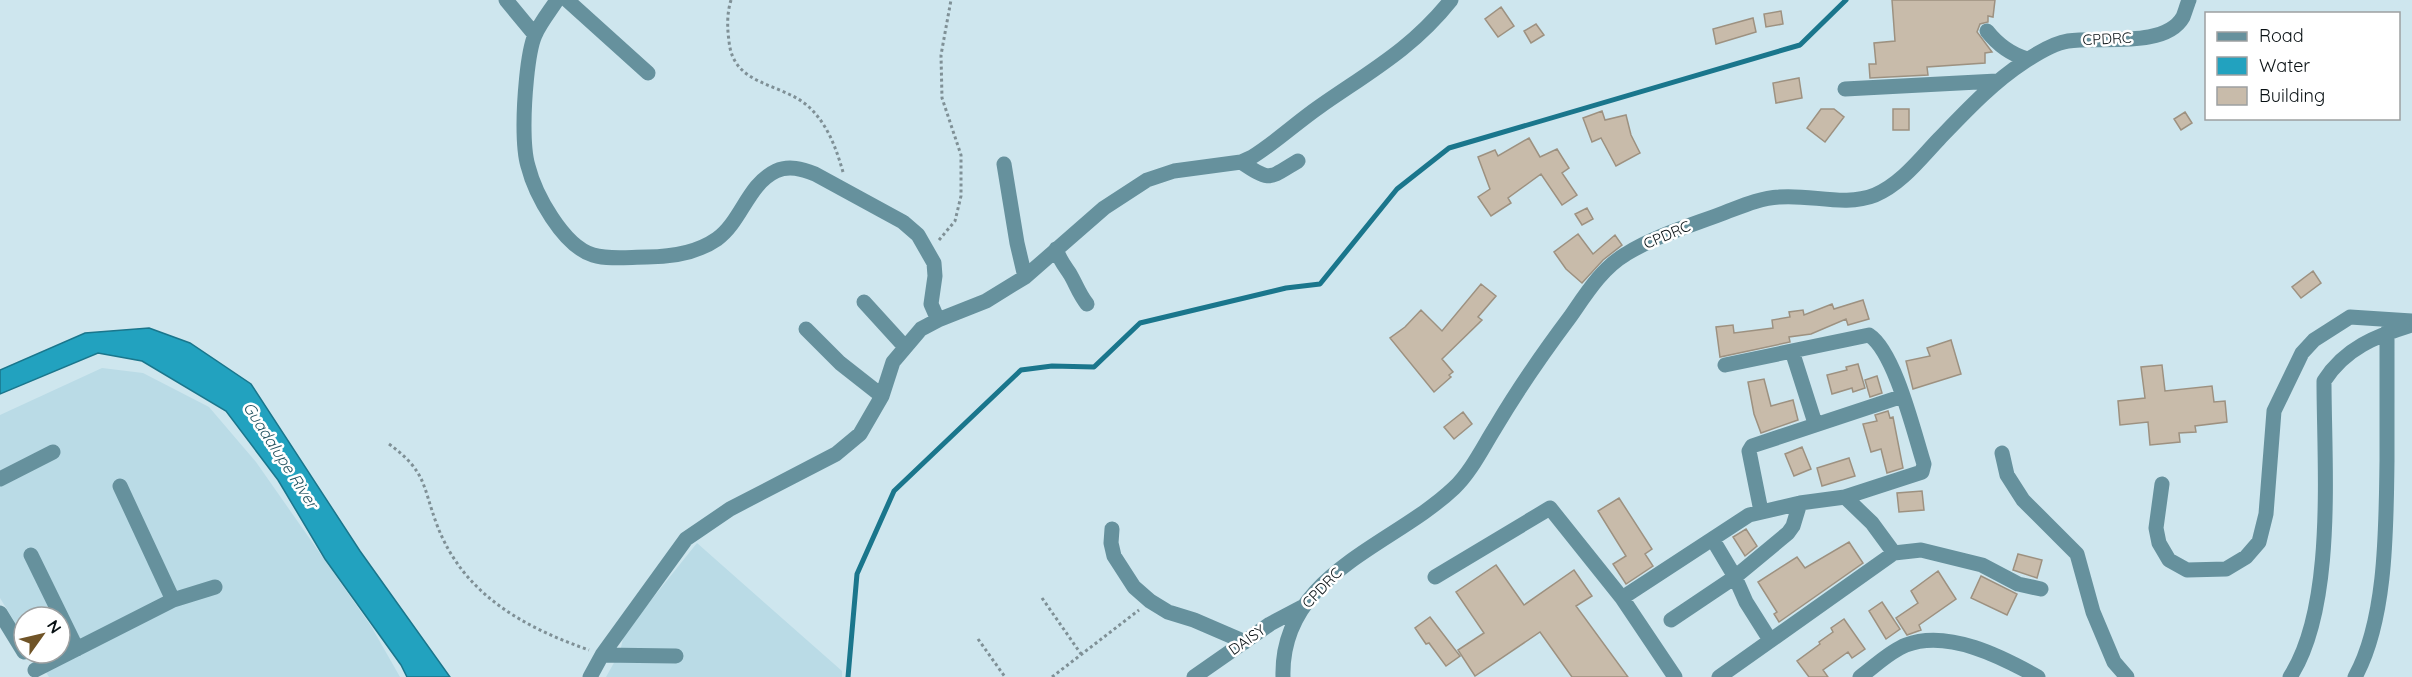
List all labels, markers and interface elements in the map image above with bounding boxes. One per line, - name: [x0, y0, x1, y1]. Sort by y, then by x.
- legend: [2205, 12, 2400, 120]
- text: Road: [2259, 24, 2304, 47]
- street label: CPDRC: [2082, 28, 2132, 49]
- text: Water: [2259, 54, 2310, 77]
- text: Building: [2259, 84, 2325, 107]
- street label: CPDRC: [1640, 216, 1693, 253]
- water label: Guadalupe River: [239, 398, 324, 513]
- street label: CPDRC: [1298, 563, 1346, 612]
- north arrow: [12, 605, 72, 665]
- text: N: [43, 616, 66, 637]
- street label: DAISY: [1225, 620, 1269, 659]

